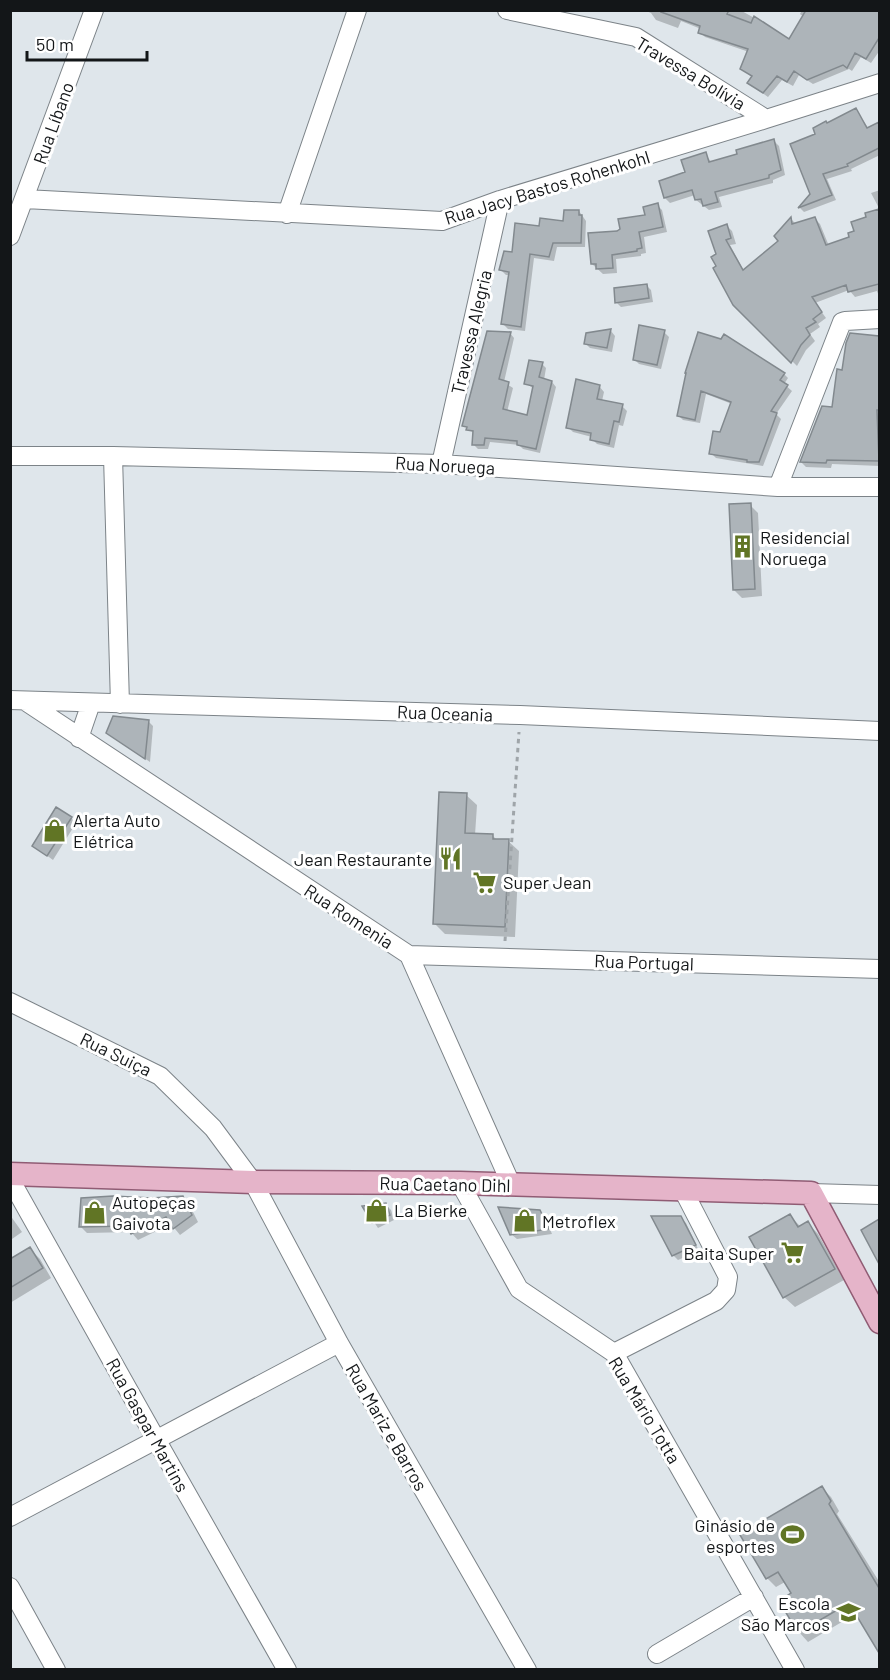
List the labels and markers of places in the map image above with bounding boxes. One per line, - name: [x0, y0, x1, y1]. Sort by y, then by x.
- place label: Residencial Noruega: [760, 526, 850, 569]
- building icon: Residencial Noruega: [729, 534, 755, 560]
- place label: Alerta Auto Elétrica: [73, 809, 160, 852]
- shop icon: Alerta Auto Elétrica: [42, 817, 68, 843]
- restaurant icon: Jean Restaurante: [437, 846, 463, 872]
- place label: Jean Restaurante: [294, 848, 432, 870]
- supermarket icon: Super Jean: [472, 869, 498, 895]
- place label: Super Jean: [503, 871, 592, 893]
- place label: Autopeças Gaivota: [112, 1191, 195, 1234]
- shop icon: La Bierke: [363, 1197, 389, 1223]
- shop icon: Autopeças Gaivota: [81, 1199, 107, 1225]
- place label: La Bierke: [394, 1199, 467, 1221]
- shop icon: Metroflex: [511, 1208, 537, 1234]
- place label: Metroflex: [542, 1210, 616, 1232]
- supermarket icon: Baita Super: [779, 1240, 805, 1266]
- place label: Baita Super: [684, 1242, 774, 1264]
- place label: Ginásio de esportes: [694, 1514, 775, 1557]
- sports icon: Ginásio de esportes: [780, 1522, 806, 1548]
- place label: Escola São Marcos: [741, 1592, 830, 1635]
- school or university icon: Escola São Marcos: [835, 1600, 861, 1626]

